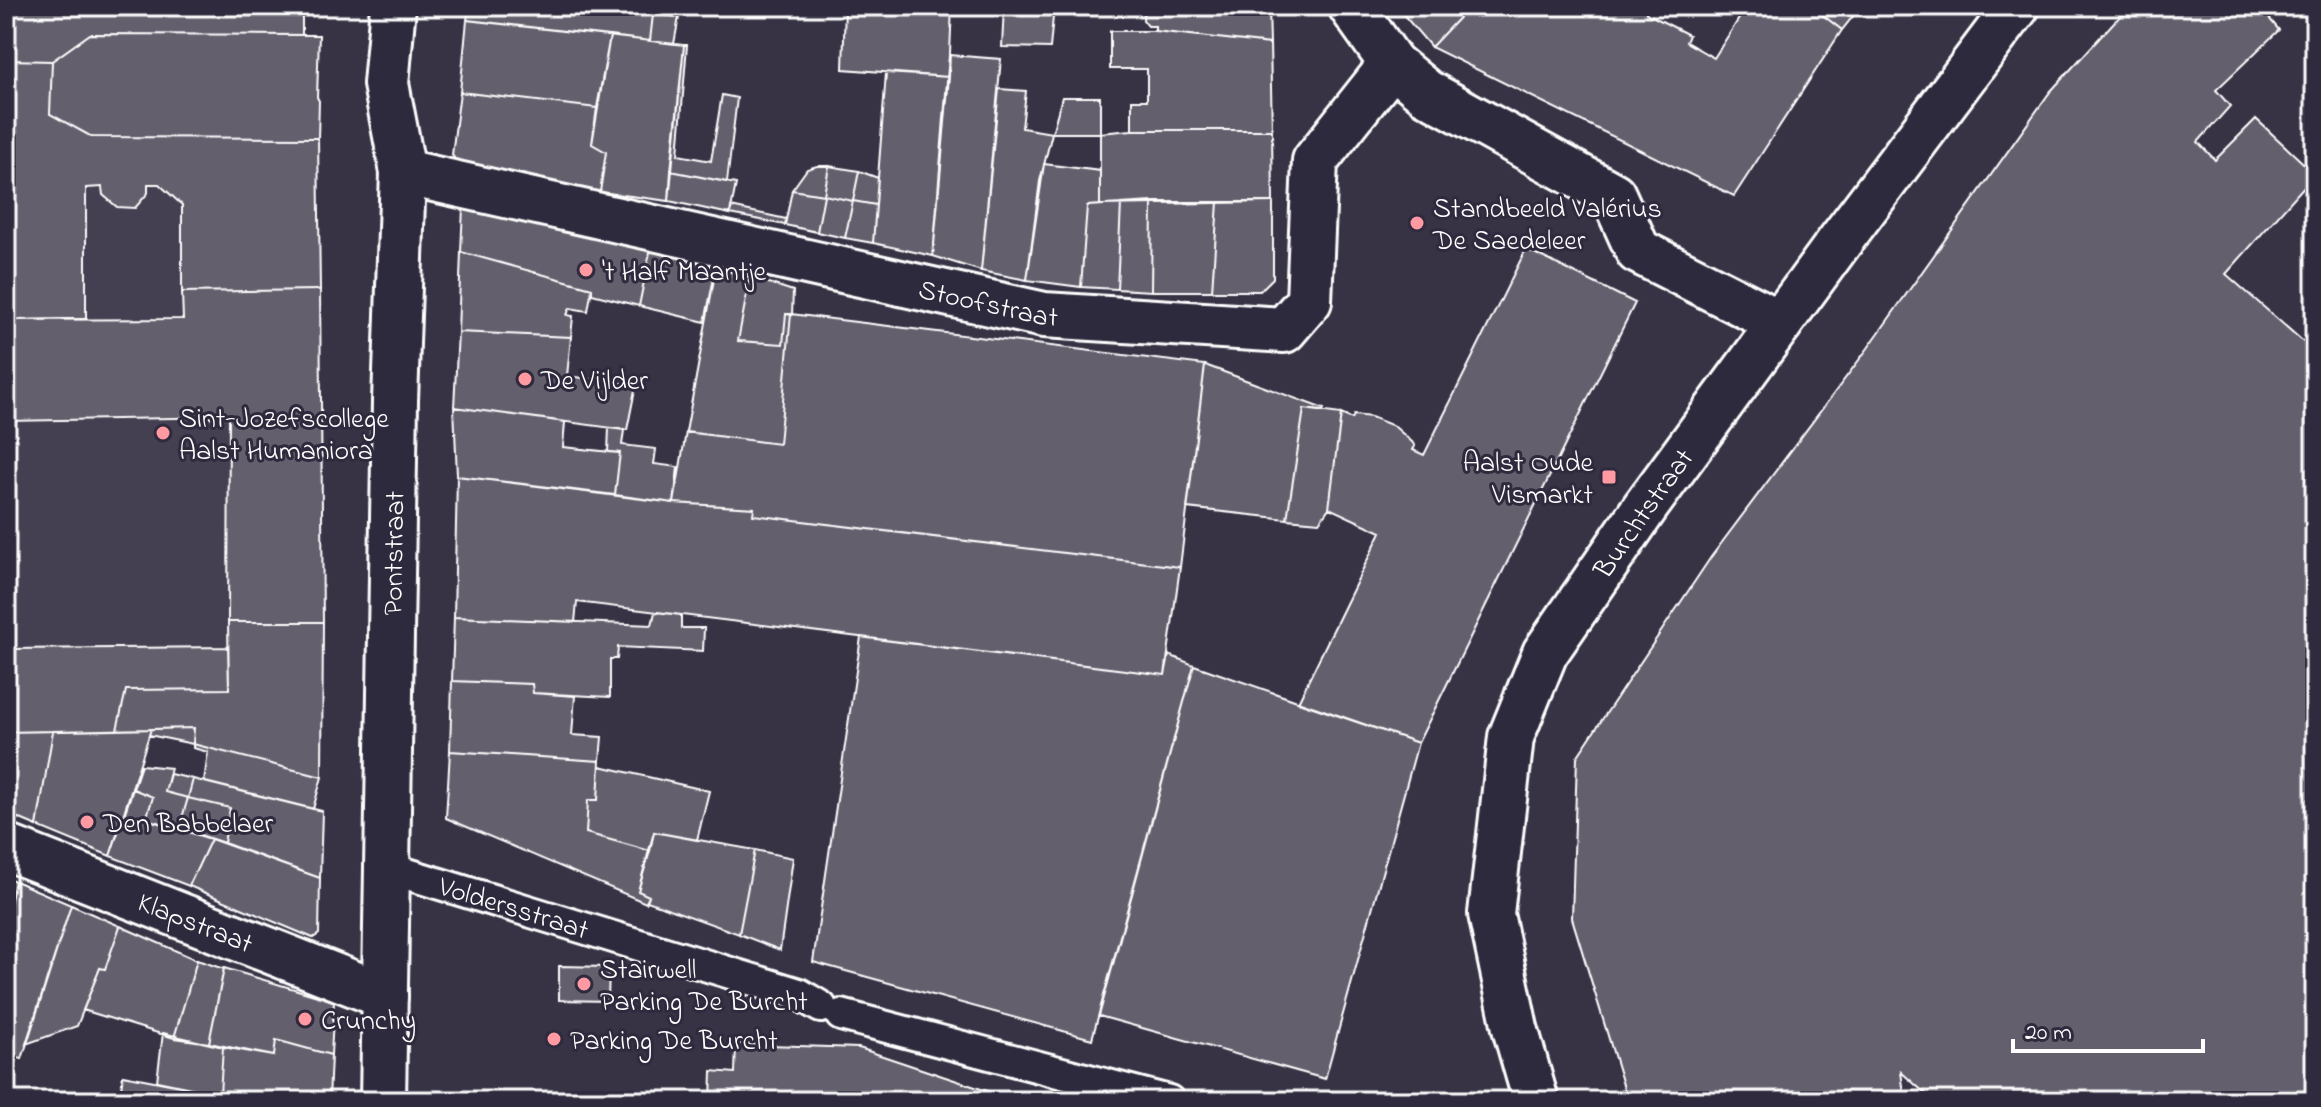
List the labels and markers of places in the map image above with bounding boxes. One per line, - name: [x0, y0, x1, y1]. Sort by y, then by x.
- place label: Standbeeld Valérius De Saedeleer: [1432, 190, 1662, 263]
- marker: Standbeeld Valérius De Saedeleer: [1408, 214, 1426, 232]
- place label: 't Half Maantje: [602, 253, 766, 294]
- marker: 't Half Maantje: [577, 261, 595, 279]
- place label: De Vijlder: [540, 362, 648, 403]
- marker: De Vijlder: [516, 370, 534, 388]
- place label: Sint-Jozefscollege Aalst Humaniora: [179, 400, 389, 473]
- marker: Sint-Jozefscollege Aalst Humaniora: [154, 424, 172, 442]
- place label: Aalst Oude Vismarkt: [1463, 444, 1593, 517]
- marker: Aalst Oude Vismarkt: [1600, 468, 1618, 486]
- place label: Den Babbelaer: [102, 805, 274, 846]
- marker: Den Babbelaer: [78, 813, 96, 831]
- place label: Stairwell Parking De Burcht: [600, 951, 808, 1024]
- marker: Stairwell Parking De Burcht: [575, 975, 593, 993]
- place label: Crunchy: [321, 1002, 416, 1043]
- marker: Crunchy: [296, 1010, 314, 1028]
- place label: Parking De Burcht: [570, 1022, 778, 1063]
- marker: Parking De Burcht: [545, 1030, 563, 1048]

